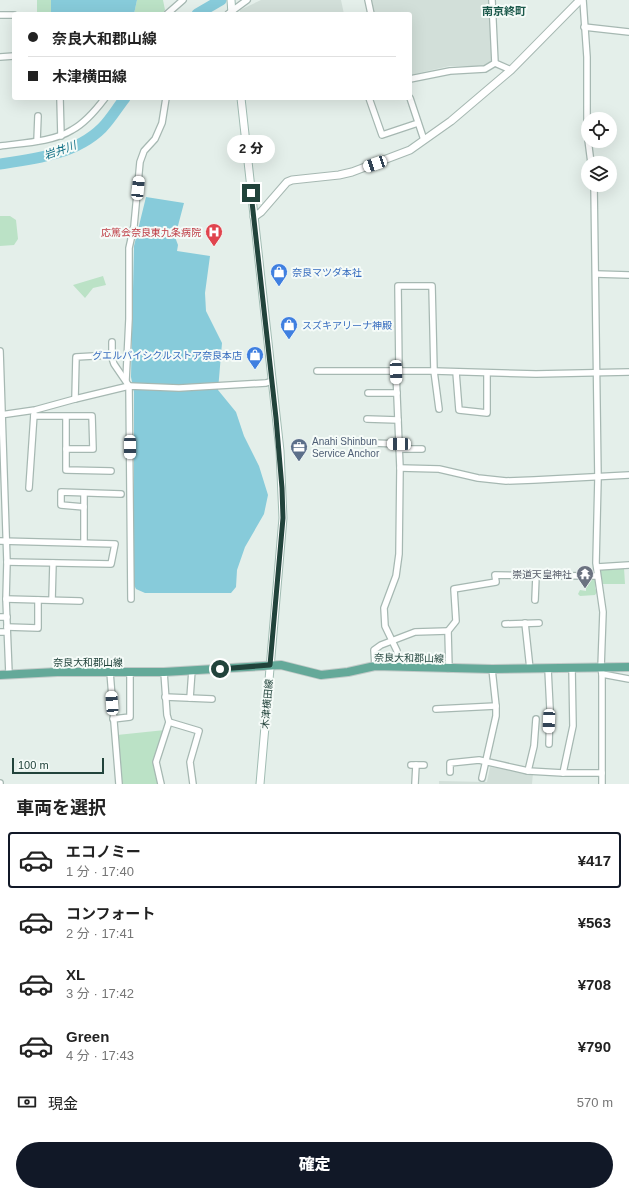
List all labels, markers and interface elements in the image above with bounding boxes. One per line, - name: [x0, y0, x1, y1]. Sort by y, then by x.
- district label: 南京終町: [482, 5, 526, 17]
- text: 奈良大和郡山線: [52, 30, 157, 47]
- text: 木津横田線: [52, 68, 127, 85]
- map controls: [581, 112, 617, 192]
- button: locate: [581, 112, 617, 148]
- callout: 2 分: [227, 135, 275, 163]
- water label: 岩井川: [42, 138, 78, 161]
- text: 2 分: [239, 141, 263, 156]
- car: [362, 154, 388, 174]
- button: layers: [581, 156, 617, 192]
- car: [131, 175, 145, 201]
- route end: [242, 184, 260, 202]
- hospital icon: 応篤会奈良東九条病院: [204, 222, 224, 247]
- place label: 応篤会奈良東九条病院: [101, 227, 201, 238]
- shop icon: 奈良マツダ本社: [269, 262, 289, 287]
- place label: 奈良マツダ本社: [292, 267, 362, 278]
- shop icon: スズキアリーナ神殿: [279, 315, 299, 340]
- place label: スズキアリーナ神殿: [302, 320, 392, 331]
- shop icon: グエルバイシクルストア奈良本店: [245, 345, 265, 370]
- place label: グエルバイシクルストア奈良本店: [92, 350, 242, 361]
- car: [390, 360, 402, 384]
- car: [124, 435, 136, 459]
- place label: Anahi Shinbun Service Anchor: [312, 436, 380, 459]
- office icon: Anahi Shinbun Service Anchor: [289, 437, 309, 462]
- car: [387, 438, 411, 450]
- temple icon: 崇道天皇神社: [575, 564, 595, 589]
- place label: 崇道天皇神社: [512, 569, 572, 580]
- street label: 奈良大和郡山線: [374, 652, 444, 664]
- street label: 奈良大和郡山線: [53, 657, 123, 668]
- route start: [211, 660, 229, 678]
- street label: 木津横田線: [259, 679, 275, 729]
- car: [105, 691, 119, 715]
- car: [543, 709, 555, 733]
- scale bar: [12, 756, 104, 775]
- text: 100 m: [18, 759, 49, 771]
- text: 車両を選択: [16, 798, 106, 818]
- icon: car: [18, 842, 54, 878]
- text: エコノミー: [66, 843, 141, 860]
- text: ¥417: [578, 852, 611, 869]
- text: 1 分 · 17:40: [66, 864, 134, 879]
- icon: car: [18, 904, 54, 940]
- text: コンフォート: [66, 905, 156, 922]
- text: ¥563: [578, 914, 611, 931]
- text: 2 分 · 17:41: [66, 926, 134, 941]
- icon: car: [18, 966, 54, 1002]
- text: XL: [66, 966, 85, 983]
- text: ¥708: [578, 976, 611, 993]
- text: 3 分 · 17:42: [66, 986, 134, 1001]
- icon: car: [18, 1028, 54, 1064]
- text: Green: [66, 1028, 109, 1045]
- text: ¥790: [578, 1038, 611, 1055]
- text: 4 分 · 17:43: [66, 1048, 134, 1063]
- icon: cash: [16, 1091, 38, 1113]
- text: 現金: [48, 1095, 78, 1112]
- text: 570 m: [577, 1095, 613, 1110]
- button: 確定: [16, 1142, 613, 1188]

